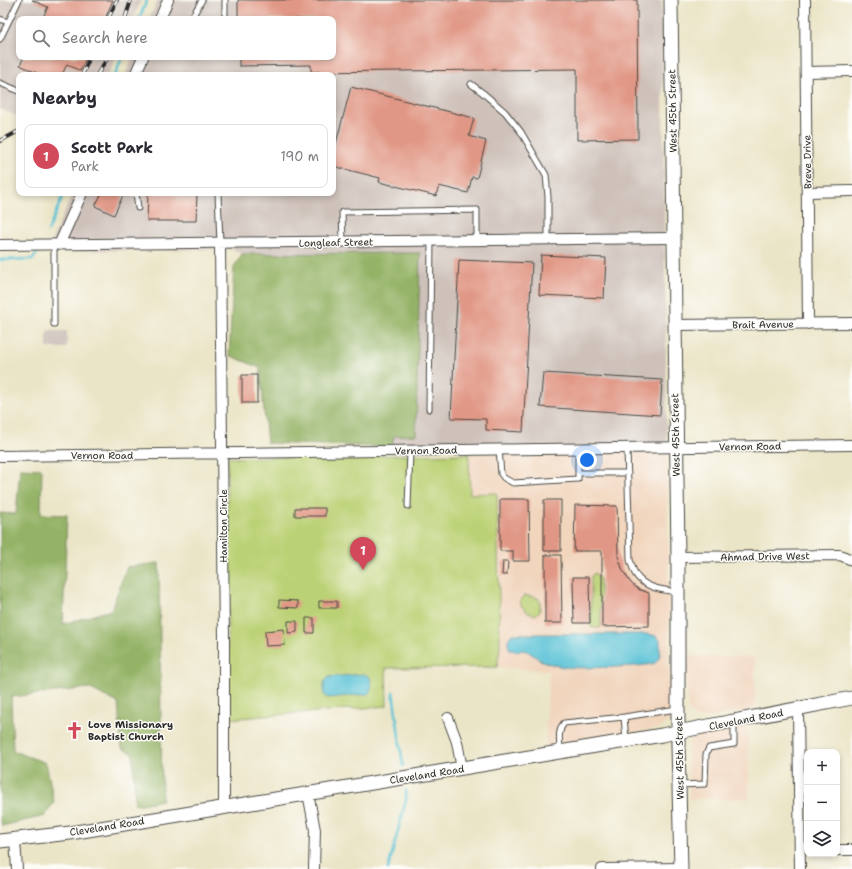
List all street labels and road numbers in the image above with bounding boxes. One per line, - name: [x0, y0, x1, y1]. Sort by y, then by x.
- street label: West 45th Street: [665, 69, 680, 153]
- street label: Breve Drive: [801, 134, 814, 189]
- street label: Longleaf Street: [299, 235, 373, 250]
- street label: Brait Avenue: [732, 317, 794, 332]
- street label: West 45th Street: [668, 393, 683, 477]
- street label: Vernon Road: [719, 439, 782, 454]
- street label: Vernon Road: [395, 443, 458, 458]
- street label: Vernon Road: [71, 449, 134, 462]
- street label: Hamilton Circle: [217, 489, 230, 563]
- street label: Ahmad Drive West: [720, 549, 810, 564]
- street label: Cleveland Road: [708, 706, 785, 733]
- street label: West 45th Street: [672, 716, 687, 800]
- street label: Cleveland Road: [389, 762, 466, 787]
- street label: Cleveland Road: [69, 814, 146, 839]

